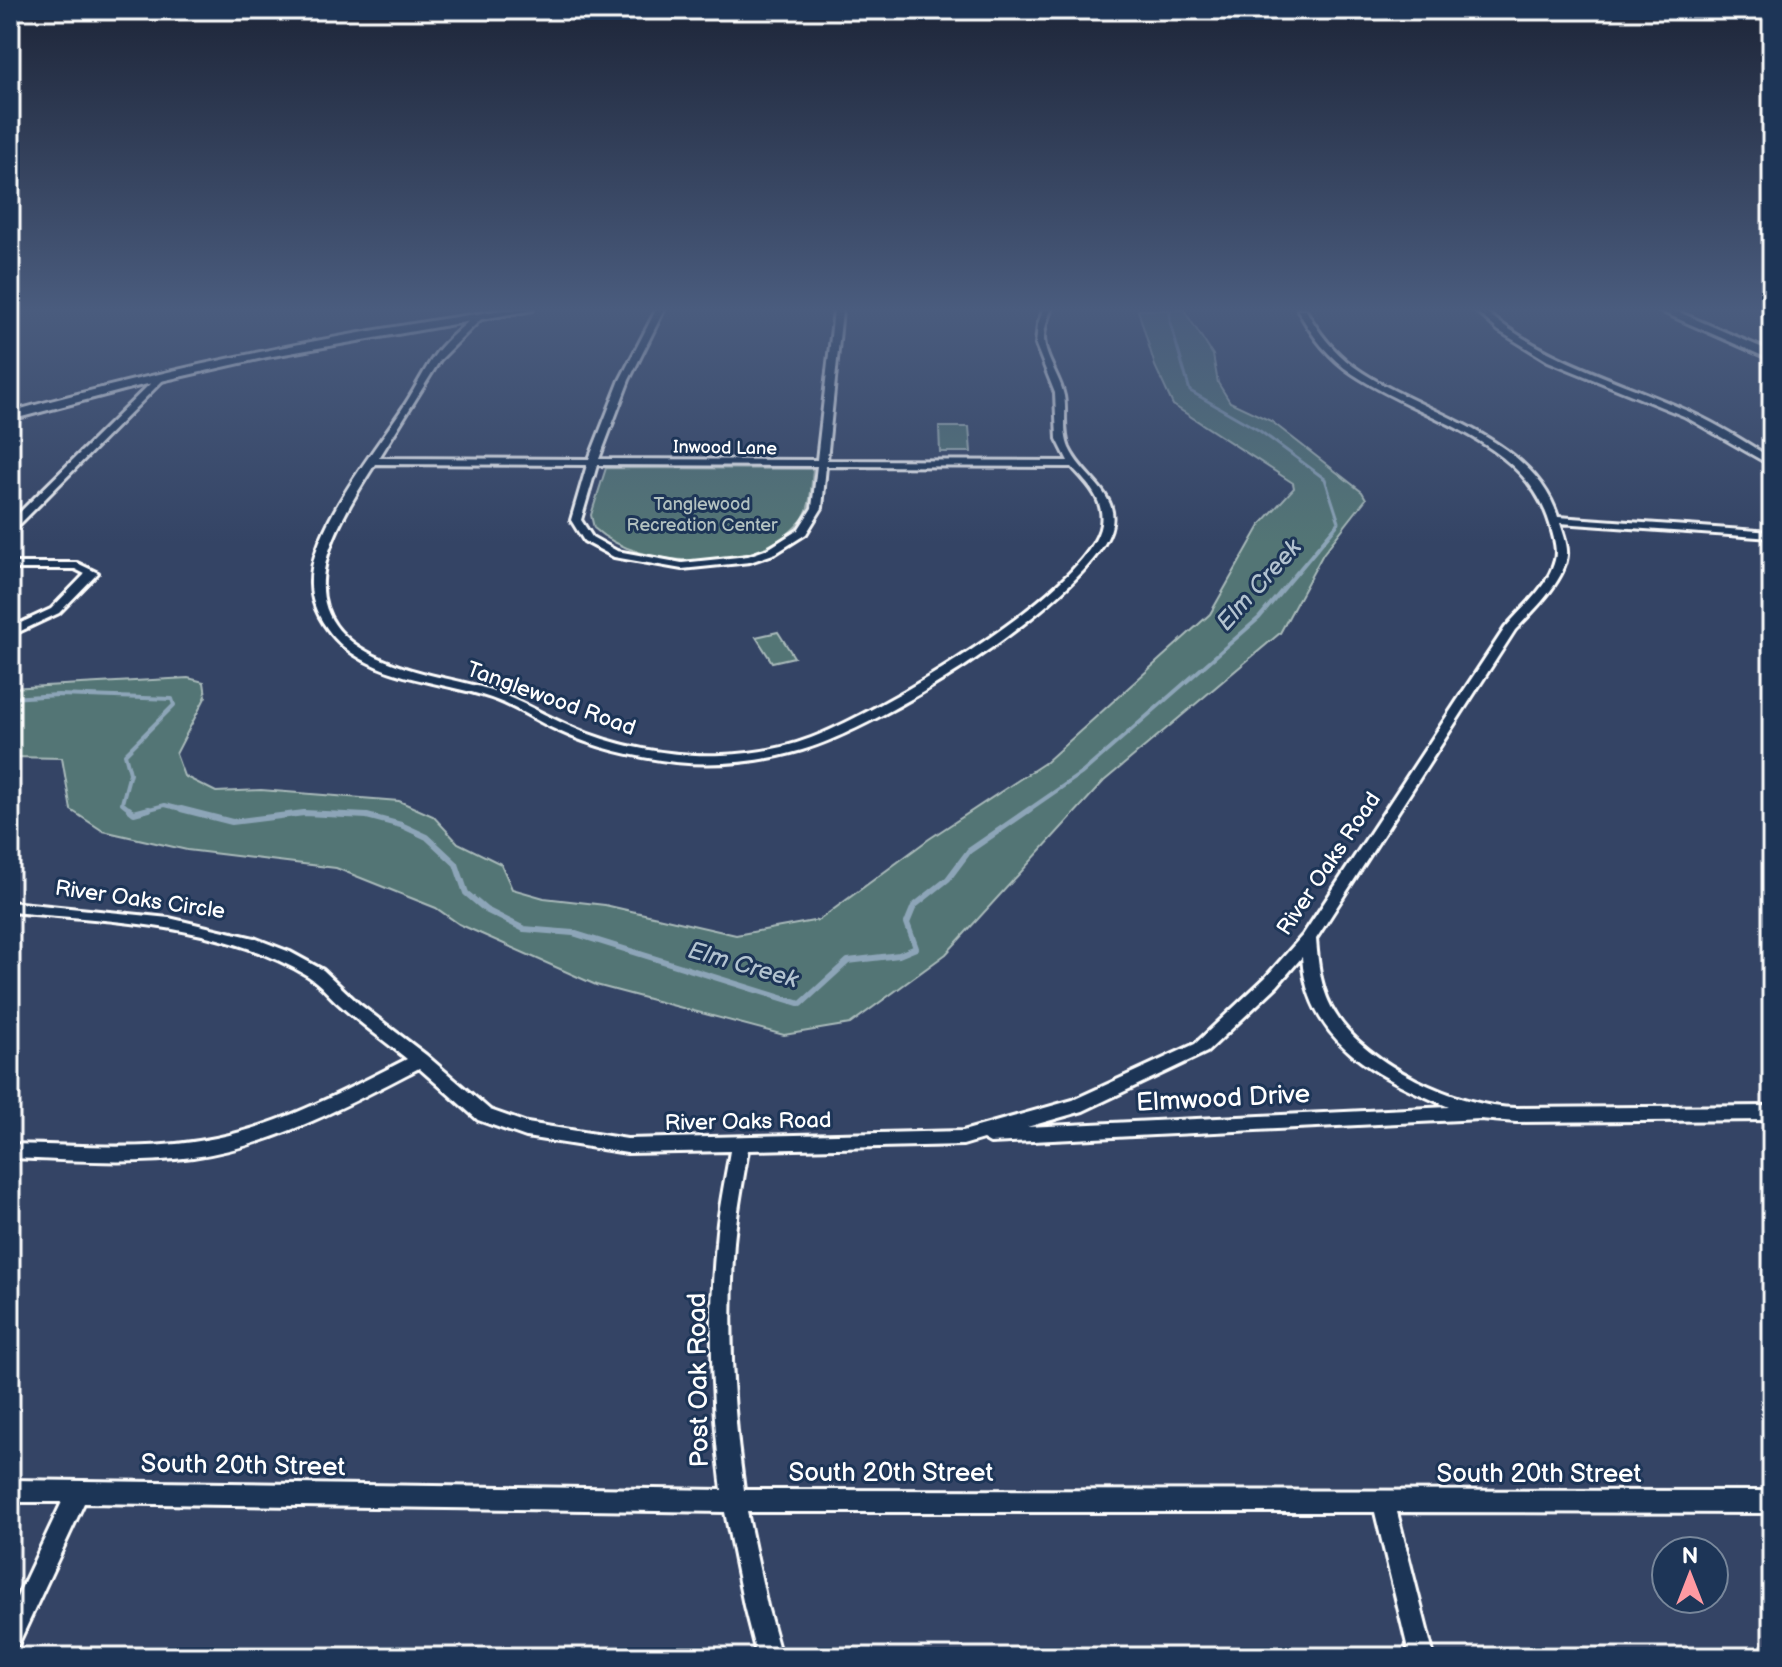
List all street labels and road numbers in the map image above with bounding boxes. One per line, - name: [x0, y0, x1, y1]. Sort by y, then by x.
- street label: Inwood Lane: [673, 437, 777, 459]
- street label: Tanglewood Road: [463, 656, 639, 742]
- street label: River Oaks Road: [1271, 787, 1387, 941]
- street label: River Oaks Circle: [53, 875, 227, 925]
- street label: Elmwood Drive: [1135, 1079, 1311, 1119]
- street label: River Oaks Road: [664, 1107, 832, 1137]
- street label: Post Oak Road: [682, 1292, 716, 1468]
- street label: South 20th Street: [140, 1449, 346, 1483]
- street label: South 20th Street: [789, 1458, 994, 1489]
- street label: South 20th Street: [1437, 1459, 1642, 1490]

